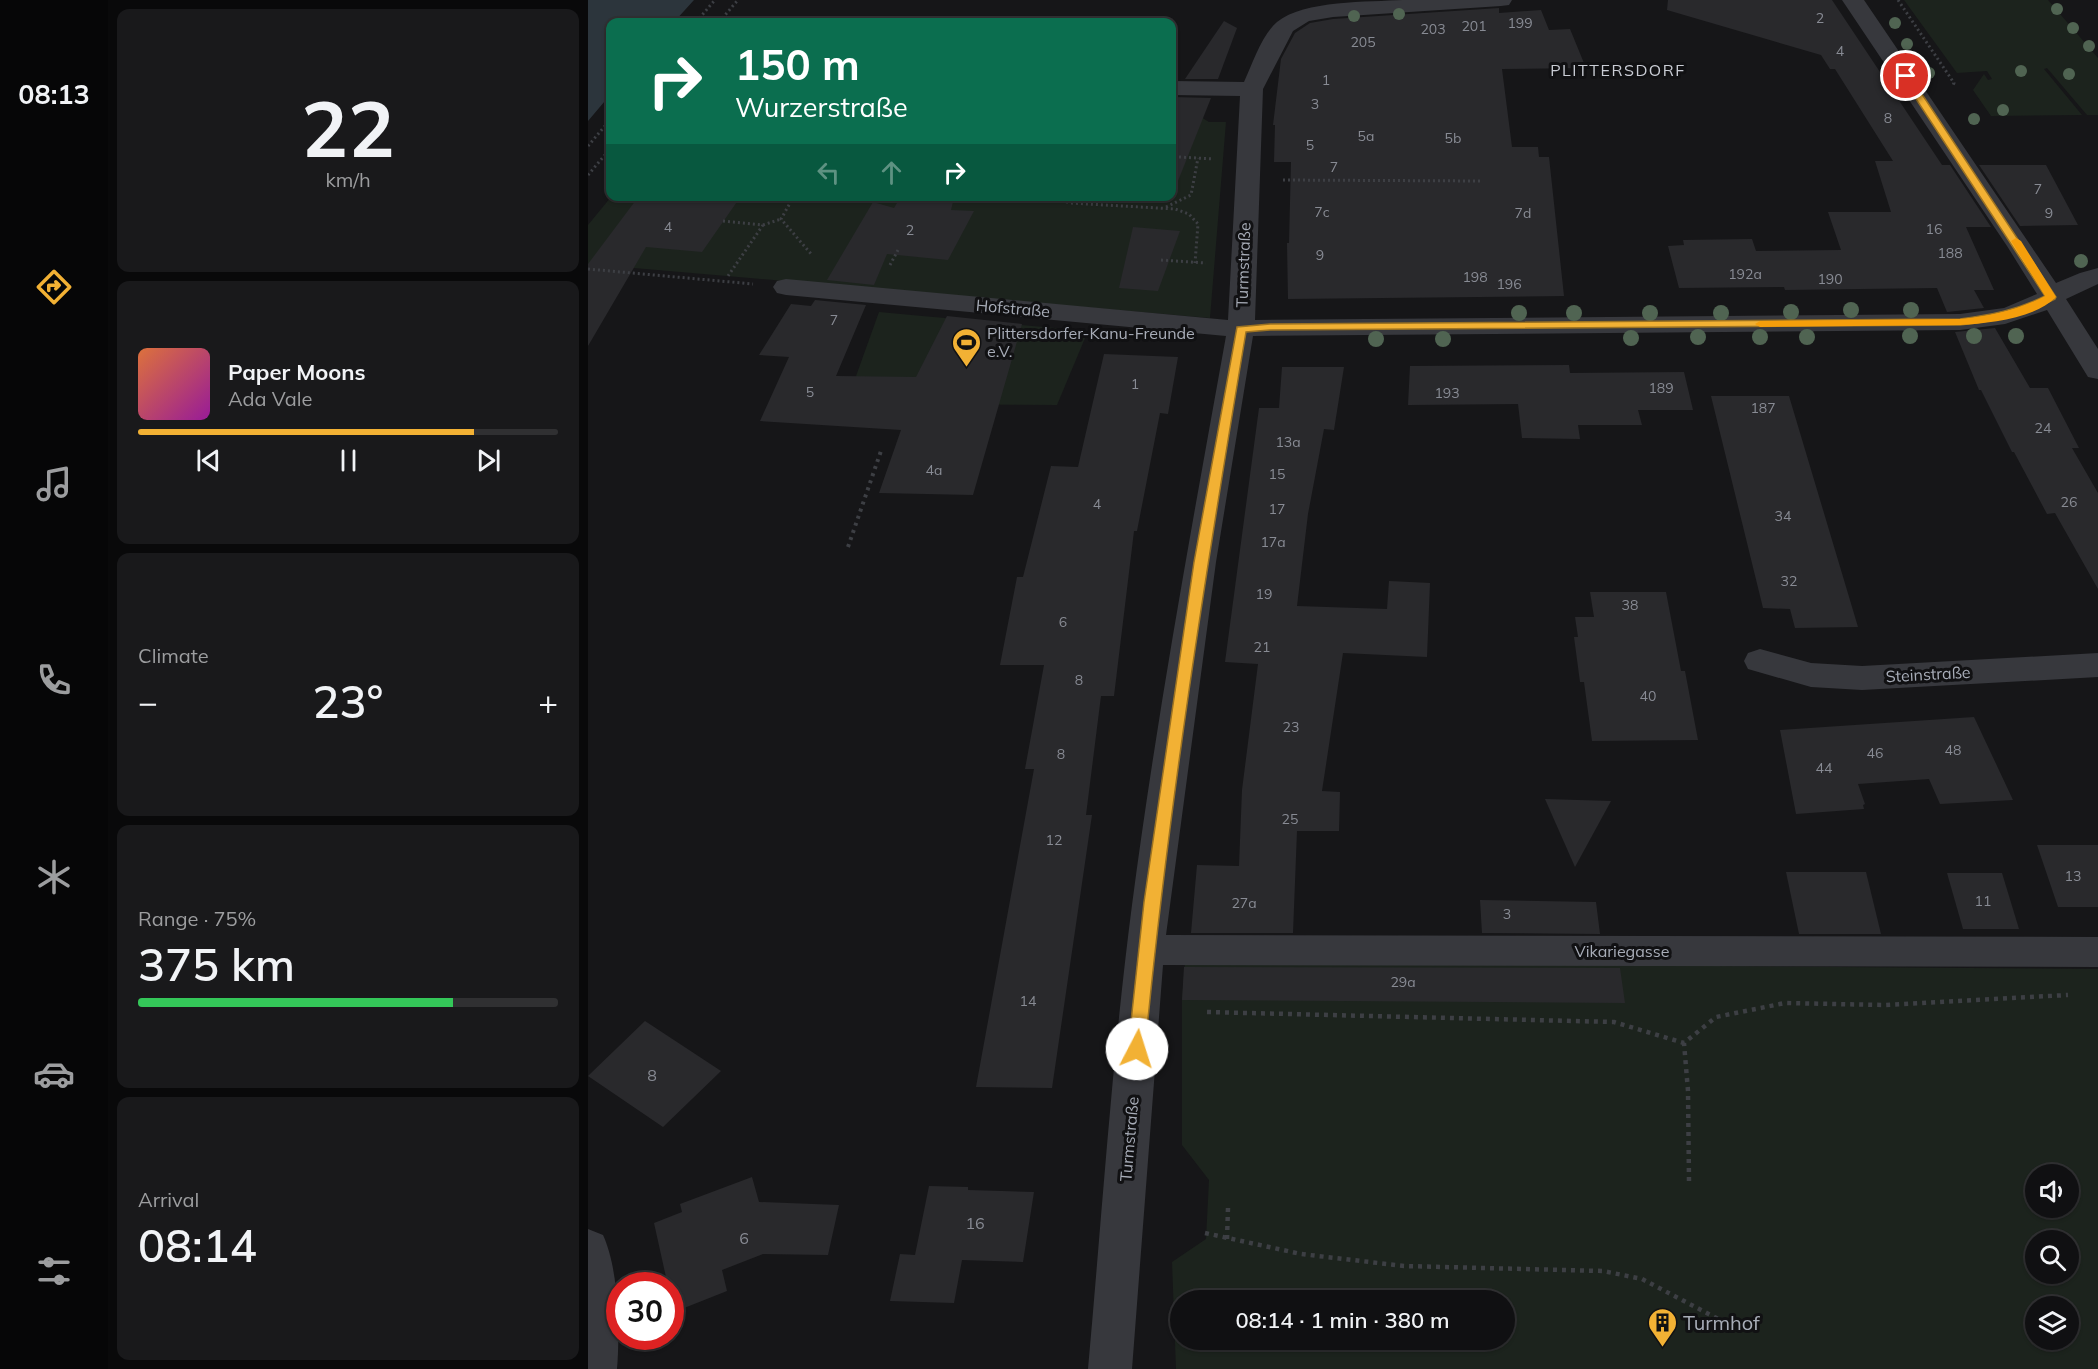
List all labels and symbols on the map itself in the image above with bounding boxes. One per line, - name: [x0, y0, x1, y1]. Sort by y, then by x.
- house number: 2: [1816, 9, 1824, 27]
- house number: 199: [1507, 14, 1533, 32]
- house number: 201: [1461, 17, 1487, 35]
- house number: 203: [1420, 20, 1446, 38]
- house number: 205: [1350, 33, 1376, 51]
- house number: 4: [1836, 42, 1845, 60]
- pin: [1880, 50, 1931, 101]
- district label: PLITTERSDORF: [1550, 60, 1686, 80]
- house number: 1: [1322, 71, 1330, 89]
- house number: 3: [1311, 95, 1319, 113]
- house number: 8: [1884, 109, 1892, 127]
- house number: 5a: [1358, 127, 1374, 145]
- house number: 5b: [1445, 129, 1461, 147]
- house number: 5: [1306, 136, 1314, 154]
- house number: 7: [1330, 158, 1338, 176]
- house number: 7: [2034, 180, 2042, 198]
- house number: 7c: [1314, 203, 1330, 221]
- house number: 7d: [1515, 204, 1531, 222]
- house number: 9: [2045, 204, 2053, 222]
- house number: 4: [664, 218, 673, 236]
- house number: 16: [1926, 220, 1942, 238]
- house number: 2: [906, 221, 914, 239]
- street label: Turmstraße: [1232, 222, 1254, 308]
- house number: 188: [1937, 244, 1963, 262]
- house number: 9: [1316, 246, 1324, 264]
- house number: 192a: [1728, 265, 1762, 283]
- house number: 198: [1462, 268, 1488, 286]
- house number: 190: [1817, 270, 1843, 288]
- house number: 196: [1496, 275, 1522, 293]
- street label: Hofstraße: [975, 295, 1051, 321]
- house number: 7: [830, 311, 838, 329]
- place label: Plittersdorfer-Kanu-Freunde e.V.: [987, 323, 1195, 361]
- sports icon: Plittersdorfer-Kanu-Freunde e.V.: [950, 326, 982, 368]
- house number: 1: [1131, 375, 1139, 393]
- house number: 189: [1648, 379, 1674, 397]
- house number: 5: [806, 383, 814, 401]
- house number: 193: [1434, 384, 1460, 402]
- house number: 187: [1750, 399, 1776, 417]
- house number: 24: [2035, 419, 2052, 437]
- house number: 13a: [1275, 433, 1301, 451]
- house number: 4a: [926, 461, 942, 479]
- house number: 15: [1269, 465, 1285, 483]
- house number: 26: [2061, 493, 2077, 511]
- house number: 4: [1093, 495, 1102, 513]
- house number: 17: [1269, 500, 1285, 518]
- house number: 34: [1775, 507, 1792, 525]
- house number: 17a: [1260, 533, 1286, 551]
- house number: 32: [1781, 572, 1797, 590]
- house number: 19: [1256, 585, 1272, 603]
- house number: 38: [1622, 596, 1638, 614]
- house number: 6: [1059, 613, 1067, 631]
- house number: 21: [1254, 638, 1270, 656]
- street label: Steinstraße: [1885, 662, 1971, 686]
- house number: 8: [1075, 671, 1083, 689]
- house number: 40: [1640, 687, 1656, 705]
- house number: 23: [1283, 718, 1299, 736]
- house number: 48: [1945, 741, 1961, 759]
- house number: 46: [1867, 744, 1883, 762]
- house number: 8: [1057, 745, 1065, 763]
- house number: 44: [1816, 759, 1833, 777]
- house number: 25: [1282, 810, 1298, 828]
- house number: 12: [1046, 831, 1062, 849]
- house number: 13: [2065, 867, 2081, 885]
- house number: 11: [1975, 892, 1991, 910]
- house number: 27a: [1231, 894, 1257, 912]
- house number: 3: [1503, 905, 1511, 923]
- street label: Vikariegasse: [1575, 941, 1669, 961]
- house number: 29a: [1390, 973, 1416, 991]
- house number: 14: [1020, 992, 1037, 1010]
- position arrow: [1105, 1017, 1169, 1081]
- house number: 8: [647, 1065, 657, 1085]
- street label: Turmstraße: [1115, 1096, 1143, 1182]
- house number: 16: [965, 1213, 985, 1233]
- house number: 6: [739, 1228, 749, 1248]
- speed limit sign: 30: [606, 1272, 684, 1350]
- building icon: Turmhof: [1646, 1306, 1678, 1348]
- place label: Turmhof: [1683, 1310, 1760, 1335]

